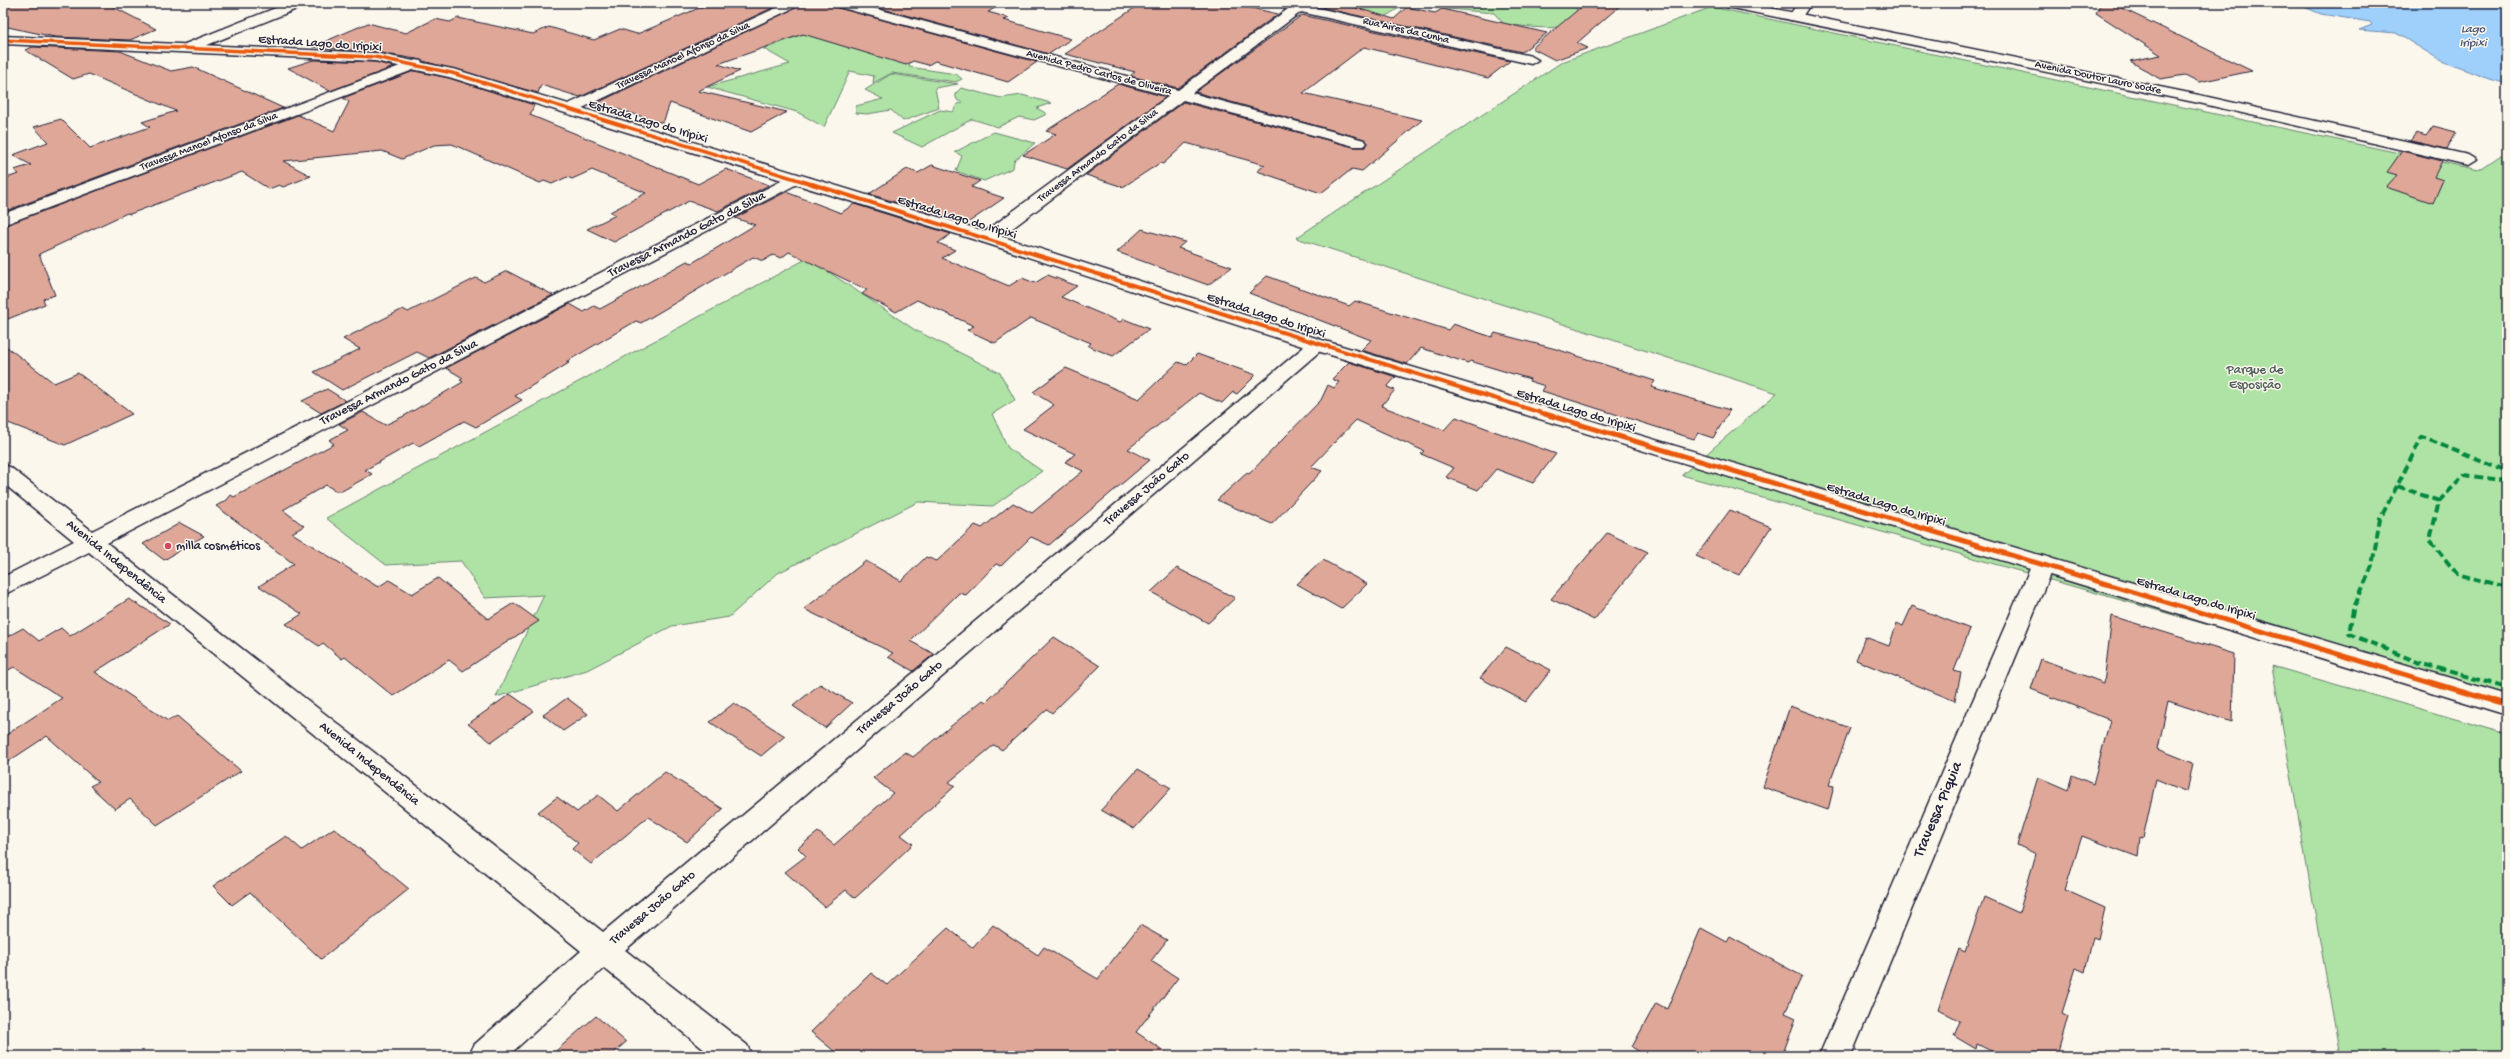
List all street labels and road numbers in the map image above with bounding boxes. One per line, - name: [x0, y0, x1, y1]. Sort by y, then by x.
- street label: Rua Aires da Cunha: [1362, 15, 1451, 47]
- street label: Travessa Manoel Afonso da Silva: [613, 18, 753, 93]
- street label: Estrada Lago do Iripixi: [258, 32, 383, 56]
- street label: Avenida Pedro Carlos de Oliveira: [1025, 48, 1174, 98]
- street label: Avenida Doutor Lauro Sodre: [2034, 59, 2163, 97]
- street label: Estrada Lago do Iripixi: [587, 97, 710, 147]
- street label: Travessa Armando Gato da Silva: [1035, 106, 1161, 206]
- street label: Travessa Manoel Afonso da Silva: [137, 109, 280, 174]
- street label: Travessa Armando Gato da Silva: [605, 188, 769, 282]
- street label: Estrada Lago do Iripixi: [896, 193, 1019, 243]
- street label: Estrada Lago do Iripixi: [1205, 290, 1327, 342]
- street label: Travessa Armando Gato da Silva: [317, 336, 481, 430]
- street label: Estrada Lago do Iripixi: [1515, 386, 1638, 436]
- street label: Travessa João Gato: [1100, 449, 1193, 530]
- street label: Estrada Lago do Iripixi: [1825, 480, 1948, 530]
- street label: Avenida Independência: [63, 517, 170, 608]
- street label: Estrada Lago do Iripixi: [2135, 574, 2258, 624]
- street label: Travessa João Gato: [853, 658, 946, 739]
- street label: Avenida Independência: [316, 719, 423, 810]
- street label: Travessa Piquia: [1910, 758, 1968, 862]
- street label: Travessa João Gato: [606, 868, 699, 949]

